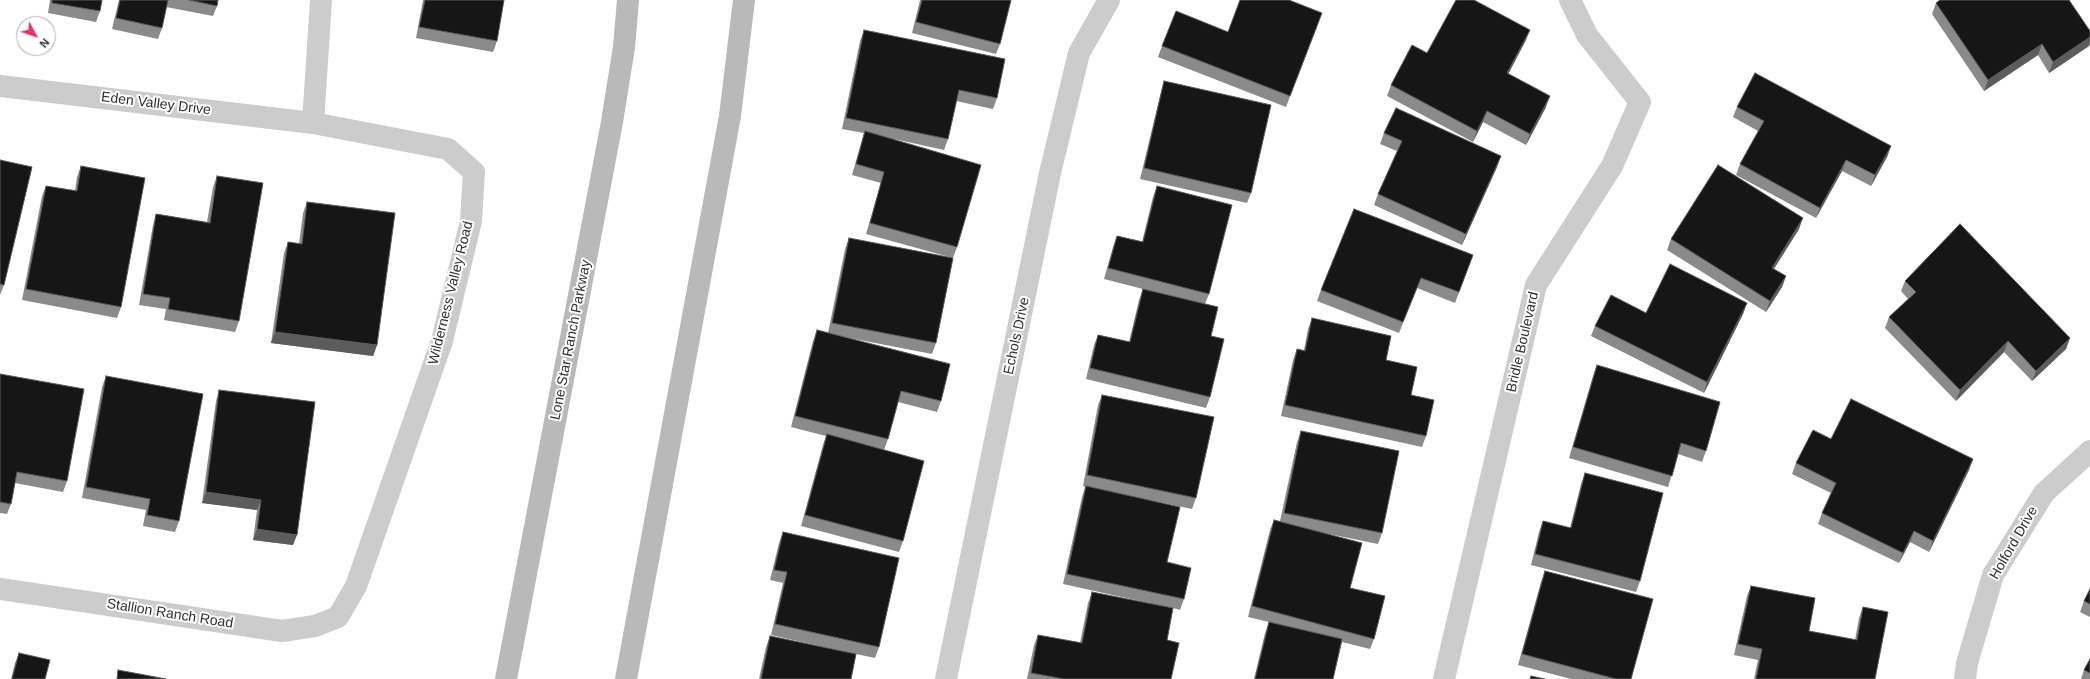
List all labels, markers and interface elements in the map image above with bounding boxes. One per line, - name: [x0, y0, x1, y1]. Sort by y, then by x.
- north arrow: [16, 16, 56, 56]
- text: N: [37, 36, 52, 50]
- street label: Eden Valley Drive: [100, 89, 212, 119]
- street label: Wilderness Valley Road: [425, 219, 477, 367]
- street label: Lone Star Ranch Parkway: [547, 259, 595, 421]
- street label: Bridle Boulevard: [1503, 290, 1543, 394]
- street label: Echols Drive: [1001, 296, 1033, 376]
- street label: Holford Drive: [1986, 503, 2042, 583]
- street label: Stallion Ranch Road: [106, 596, 234, 632]

